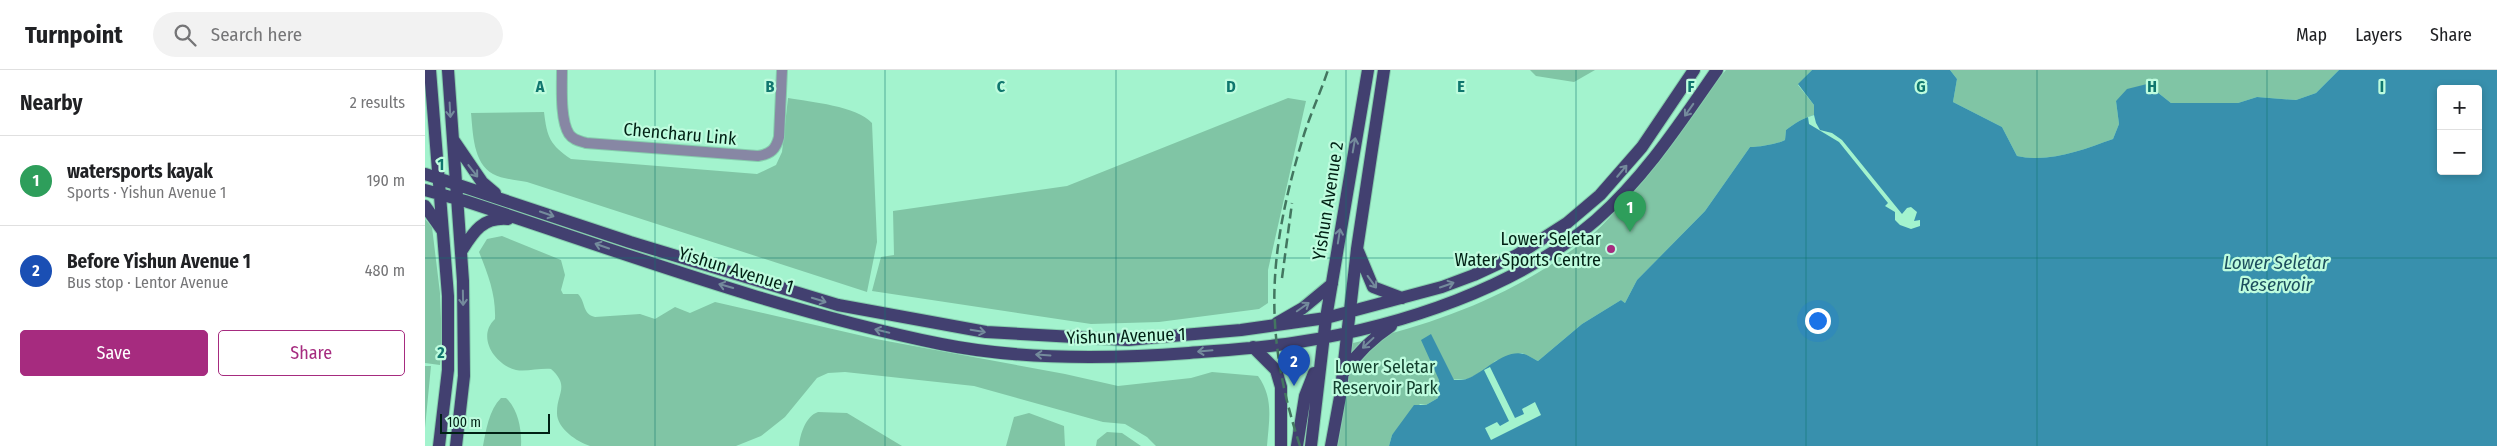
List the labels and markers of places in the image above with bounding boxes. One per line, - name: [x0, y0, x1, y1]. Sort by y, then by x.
- pin: 1: [1614, 191, 1646, 232]
- place label: Lower Seletar Water Sports Centre: [1454, 228, 1602, 271]
- marker: Lower Seletar Water Sports Centre: [1605, 243, 1617, 255]
- pin: 2: [1278, 345, 1310, 386]

